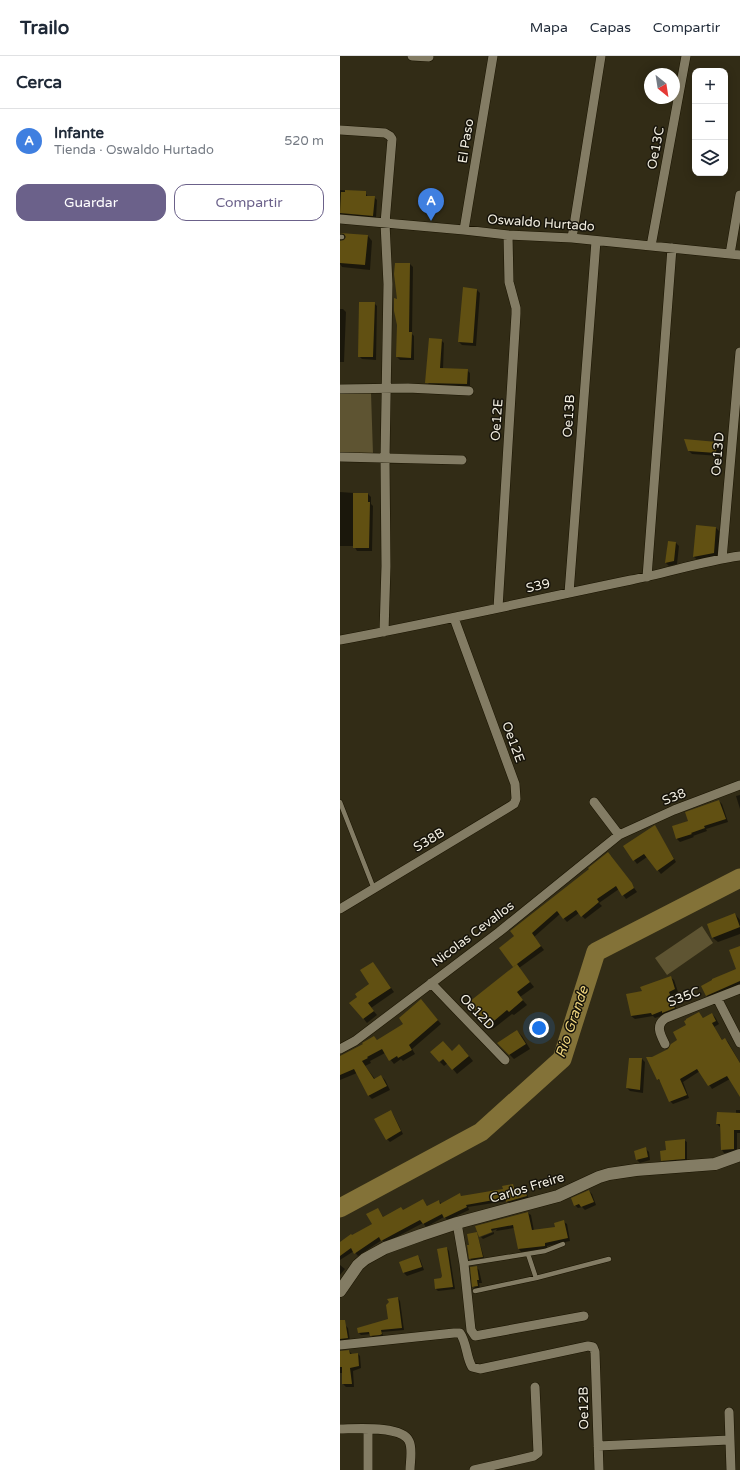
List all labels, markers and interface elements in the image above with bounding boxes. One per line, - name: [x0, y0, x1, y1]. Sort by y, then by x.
- text: Trailo: [20, 17, 69, 39]
- text: Mapa: [530, 19, 568, 36]
- text: Capas: [590, 19, 631, 36]
- text: Compartir: [653, 19, 720, 36]
- north arrow: [644, 68, 680, 104]
- map controls: [692, 68, 728, 176]
- button: +: [692, 68, 728, 104]
- text: Cerca: [16, 72, 62, 93]
- button: −: [692, 104, 728, 140]
- street label: El Paso: [455, 118, 477, 164]
- text: Infante: [54, 124, 104, 142]
- street label: Oe13C: [644, 125, 668, 171]
- text: A: [24, 133, 34, 149]
- text: 520 m: [284, 133, 324, 149]
- button: layers: [692, 140, 728, 176]
- text: Tienda · Oswaldo Hurtado: [54, 142, 214, 158]
- button: Guardar: [16, 184, 166, 221]
- button: Compartir: [174, 184, 324, 221]
- pin: A: [418, 188, 444, 221]
- street label: Oswaldo Hurtado: [487, 211, 595, 235]
- street label: Oe13B: [560, 394, 578, 438]
- street label: Oe12E: [488, 398, 506, 442]
- street label: Oe13D: [708, 431, 728, 476]
- street label: S39: [524, 576, 552, 596]
- street label: Oe12E: [498, 719, 528, 765]
- street label: S38: [660, 785, 688, 809]
- street label: S38B: [411, 825, 447, 855]
- street label: Nicolas Cevallos: [429, 898, 517, 970]
- water label: Rio Grande: [552, 983, 593, 1060]
- street label: S35C: [666, 984, 702, 1010]
- street label: Oe12D: [456, 991, 498, 1033]
- your location: [529, 1018, 549, 1038]
- street label: Carlos Freire: [488, 1169, 566, 1207]
- street label: Oe12B: [576, 1386, 592, 1430]

